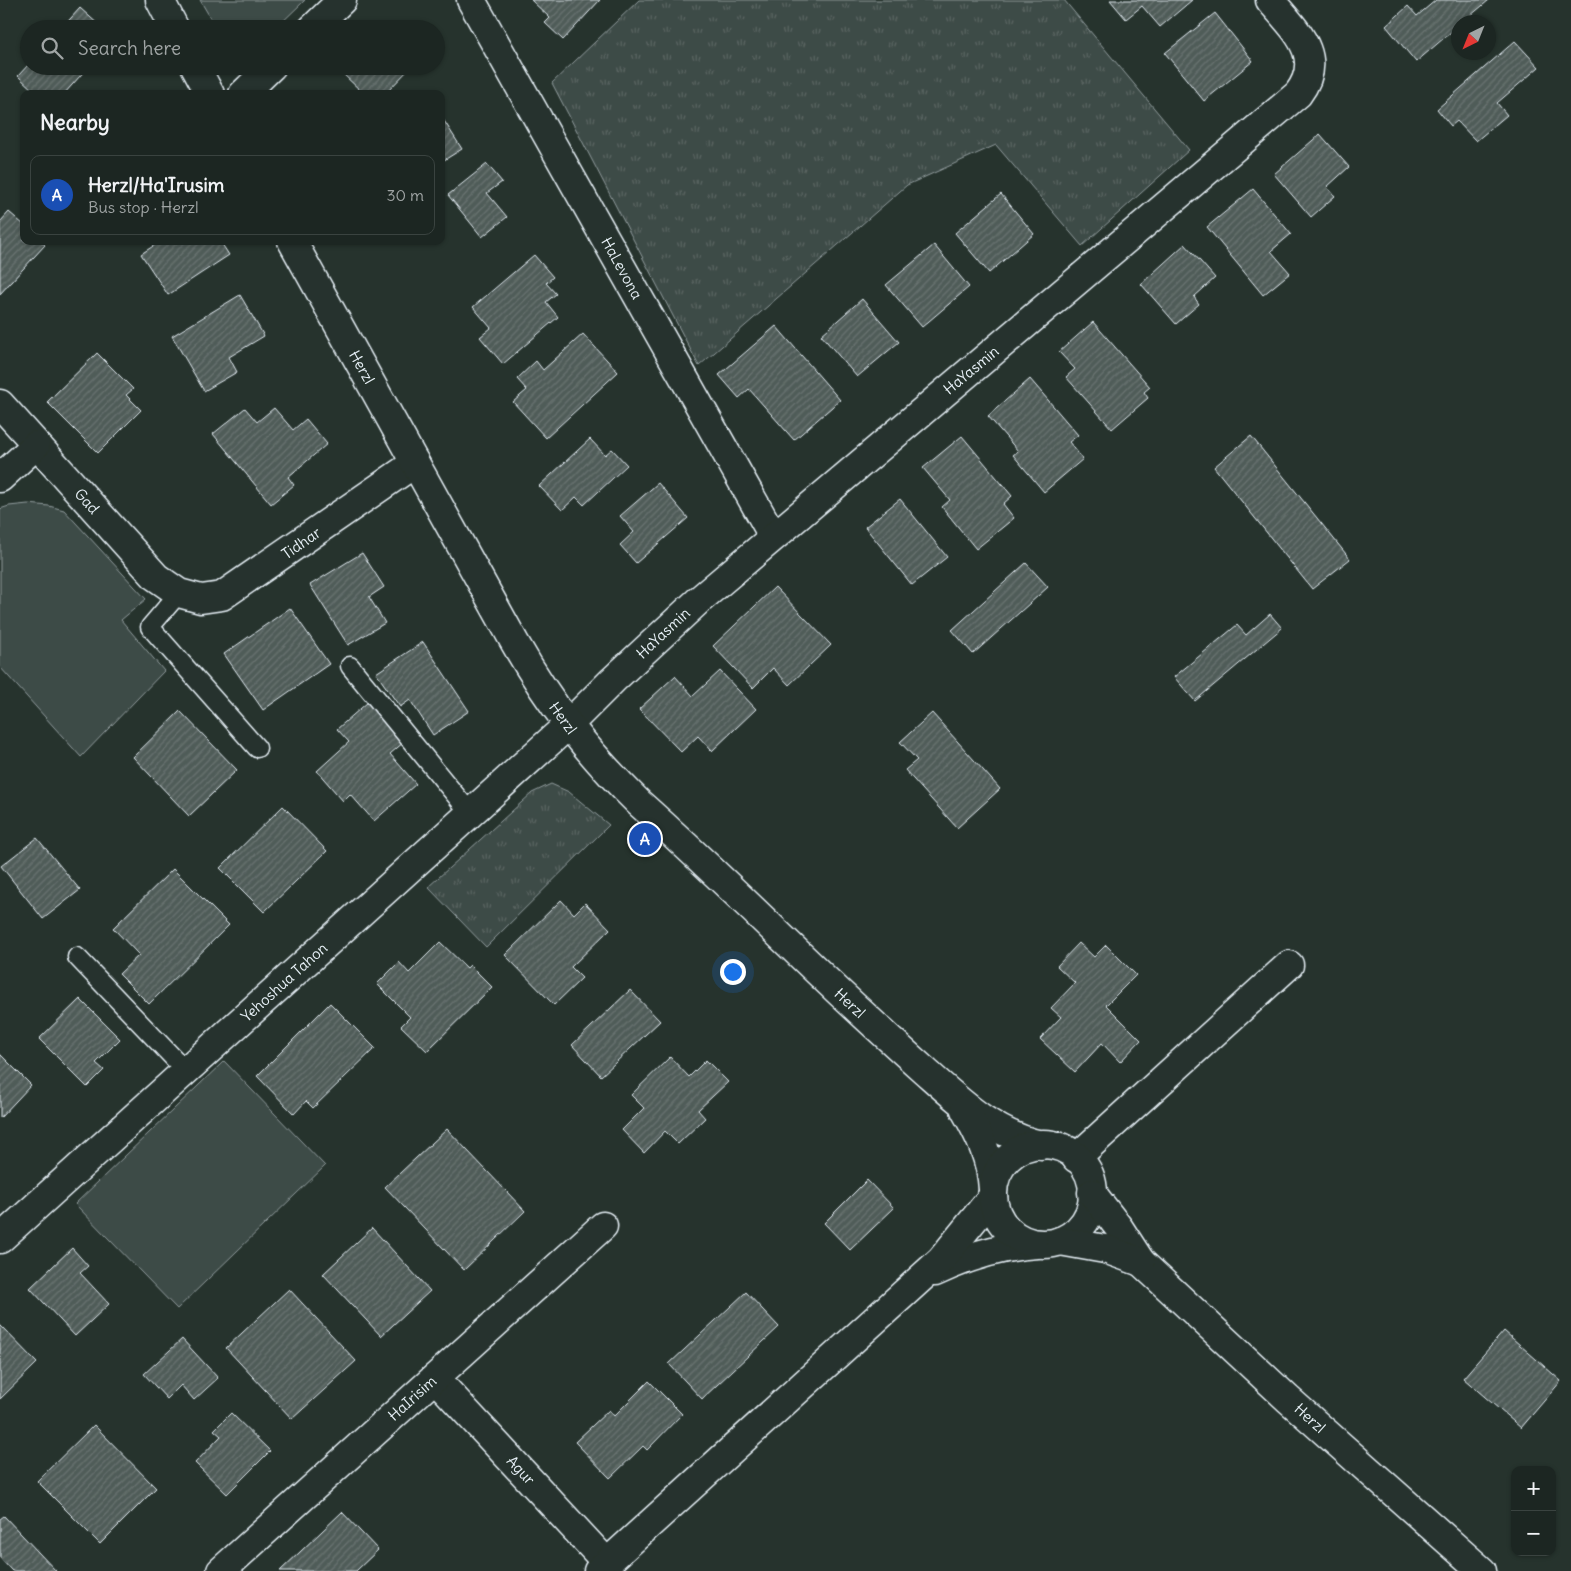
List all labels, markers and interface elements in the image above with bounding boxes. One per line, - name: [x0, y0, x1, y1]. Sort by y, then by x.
- north arrow: [1451, 15, 1496, 60]
- search box: [20, 20, 445, 75]
- icon: search: [38, 34, 66, 62]
- text: Search here: [78, 36, 181, 60]
- text: Nearby: [40, 109, 110, 136]
- text: Herzl/Ha'Irusim: [88, 173, 224, 197]
- text: A: [52, 185, 62, 205]
- text: 30 m: [387, 185, 424, 205]
- text: Bus stop · Herzl: [88, 197, 199, 217]
- street label: HaLevona: [597, 234, 647, 303]
- street label: HaYasmin: [939, 341, 1003, 399]
- street label: Herzl: [345, 347, 379, 387]
- street label: Gad: [71, 484, 104, 518]
- street label: Tidhar: [278, 523, 324, 563]
- street label: HaYasmin: [632, 603, 694, 663]
- street label: Herzl: [545, 698, 581, 738]
- pin: A: [629, 820, 661, 858]
- street label: Yehoshua Tahon: [237, 938, 331, 1026]
- your location: [720, 959, 746, 985]
- street label: Herzl: [831, 984, 869, 1022]
- street label: HaIrisim: [384, 1371, 440, 1425]
- street label: Herzl: [1290, 1399, 1330, 1437]
- street label: Agur: [503, 1451, 539, 1489]
- map controls: [1511, 1466, 1556, 1556]
- button: +: [1511, 1466, 1556, 1511]
- button: −: [1511, 1511, 1556, 1556]

